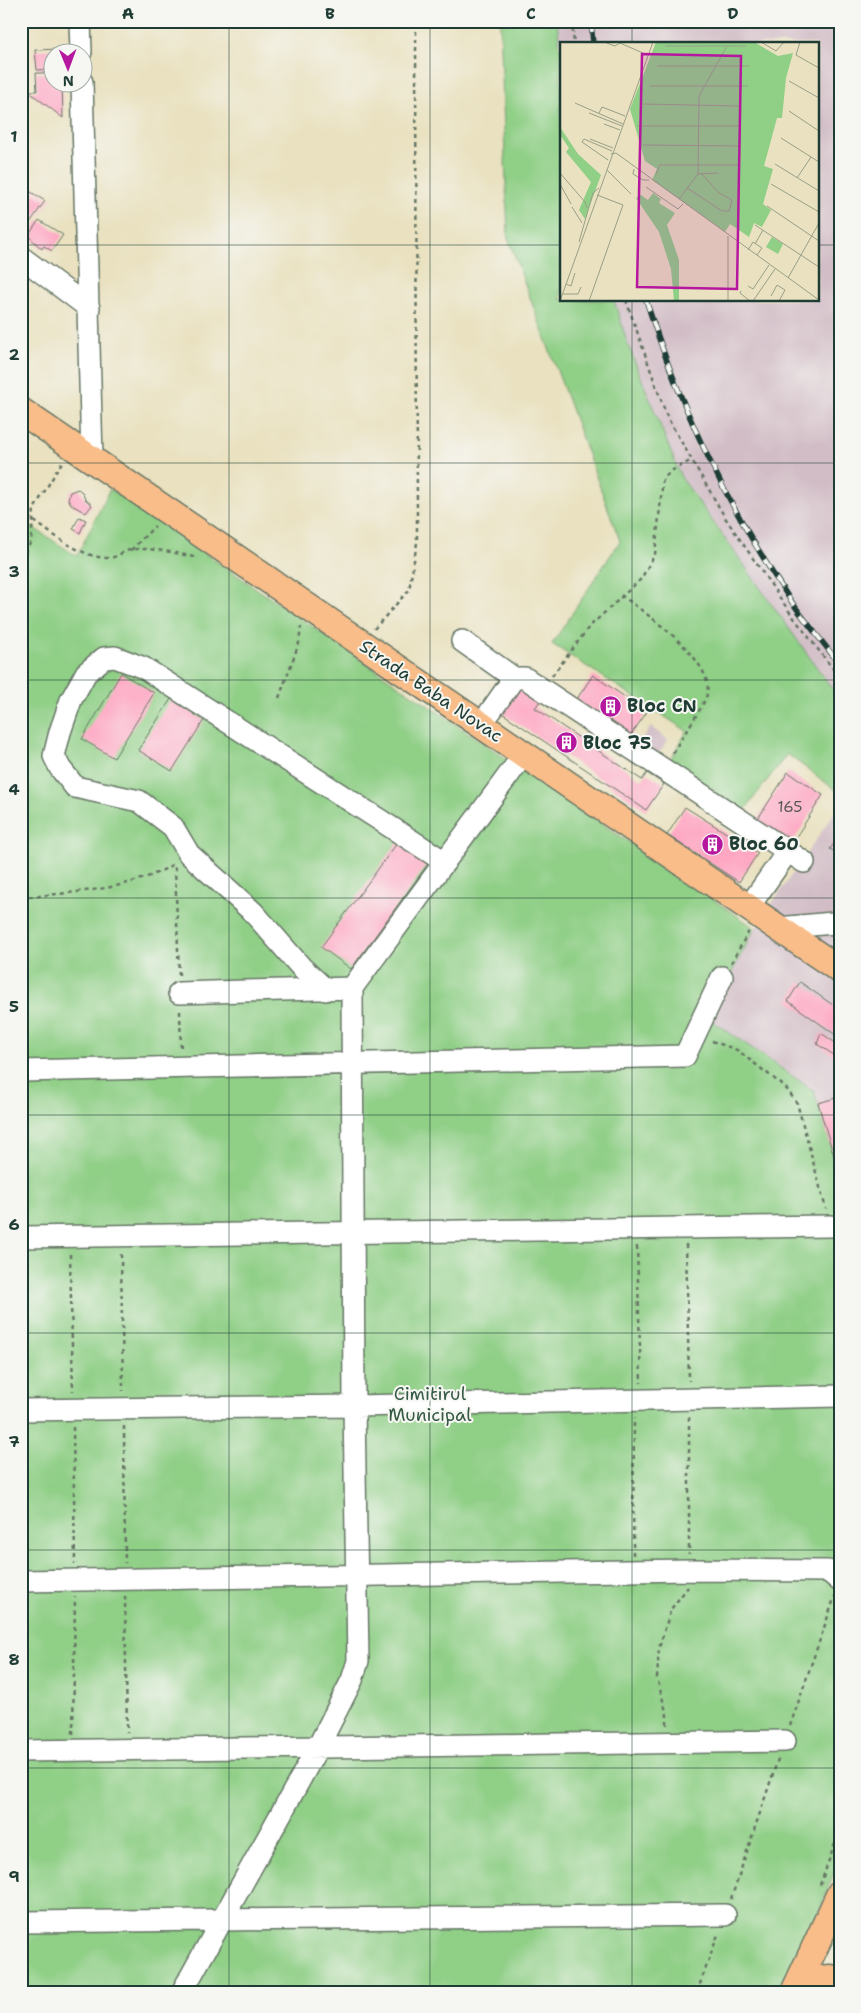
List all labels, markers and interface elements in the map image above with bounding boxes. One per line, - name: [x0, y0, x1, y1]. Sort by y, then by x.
- text: A: [122, 3, 134, 24]
- text: B: [325, 3, 335, 24]
- text: C: [526, 3, 536, 24]
- text: D: [727, 3, 739, 24]
- north arrow: [42, 42, 92, 92]
- inset map: [560, 42, 818, 301]
- text: N: [63, 72, 74, 90]
- text: 1: [10, 126, 18, 147]
- text: 2: [8, 344, 20, 365]
- text: 3: [8, 561, 20, 582]
- street label: Strada Baba Novac: [355, 634, 507, 748]
- building icon: Bloc CN: [599, 694, 623, 718]
- place label: Bloc CN: [627, 694, 697, 718]
- building icon: Bloc 75: [555, 731, 579, 755]
- place label: Bloc 75: [583, 731, 651, 755]
- text: 4: [8, 779, 20, 800]
- house number: 165: [778, 797, 802, 817]
- building icon: Bloc 60: [701, 832, 725, 856]
- place label: Bloc 60: [729, 832, 799, 856]
- text: 5: [9, 996, 19, 1017]
- text: 6: [8, 1214, 20, 1235]
- park label: Cimitirul Municipal: [388, 1382, 472, 1427]
- text: 7: [8, 1431, 20, 1452]
- text: 8: [8, 1649, 20, 1670]
- text: 9: [8, 1866, 20, 1887]

